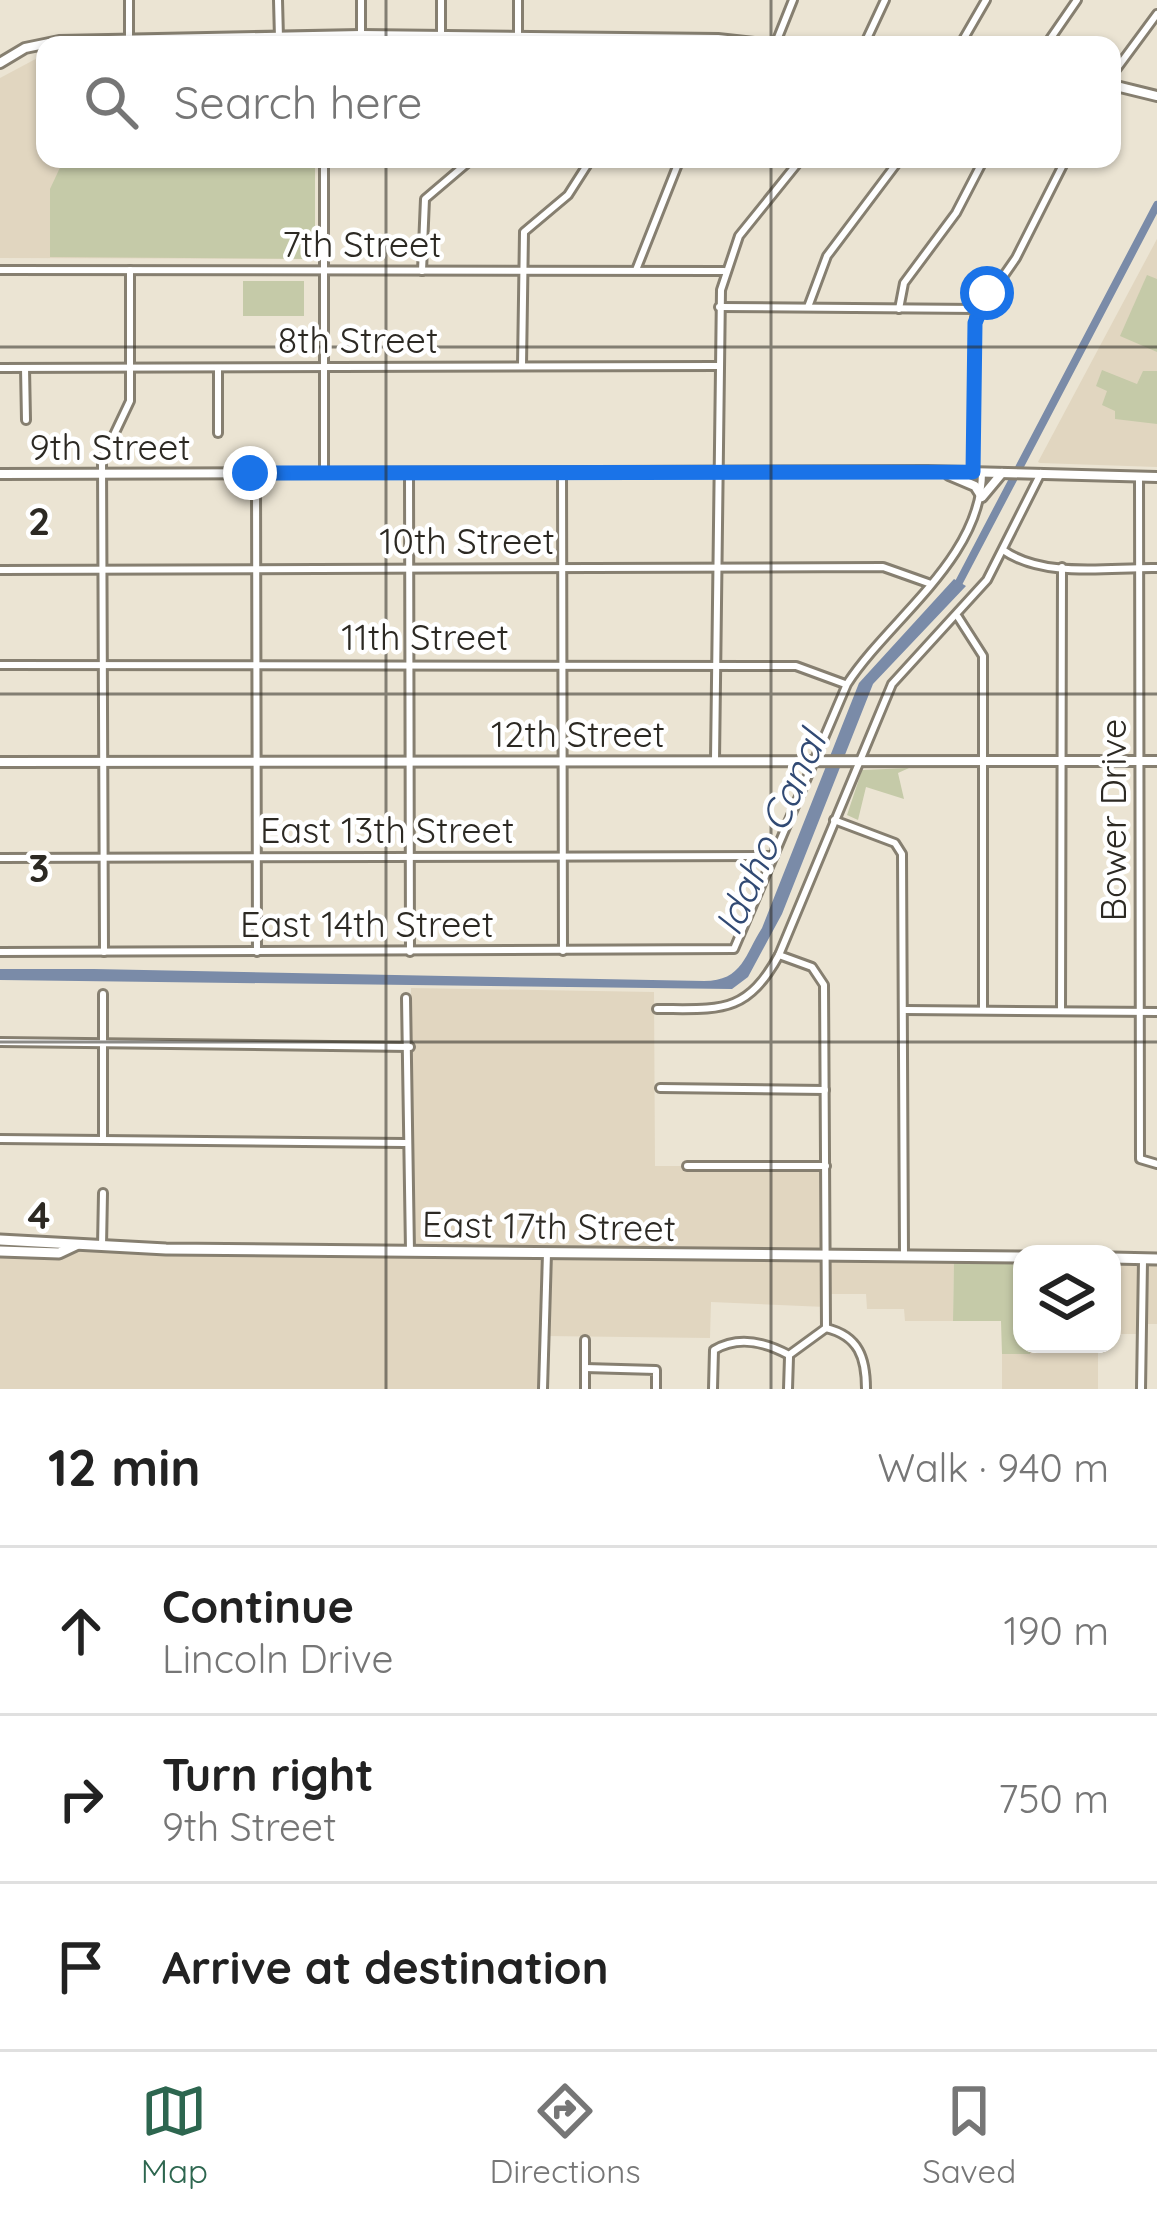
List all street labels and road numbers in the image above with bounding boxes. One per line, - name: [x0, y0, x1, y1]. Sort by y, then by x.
- street label: 7th Street: [282, 221, 442, 266]
- street label: 8th Street: [278, 317, 438, 362]
- street label: 9th Street: [30, 424, 190, 469]
- street label: 10th Street: [379, 518, 555, 563]
- street label: 11th Street: [341, 614, 509, 659]
- street label: 12th Street: [491, 711, 665, 756]
- street label: Bower Drive: [1090, 719, 1135, 921]
- street label: East 13th Street: [260, 807, 514, 852]
- street label: East 14th Street: [240, 901, 494, 946]
- street label: East 17th Street: [422, 1201, 676, 1250]

